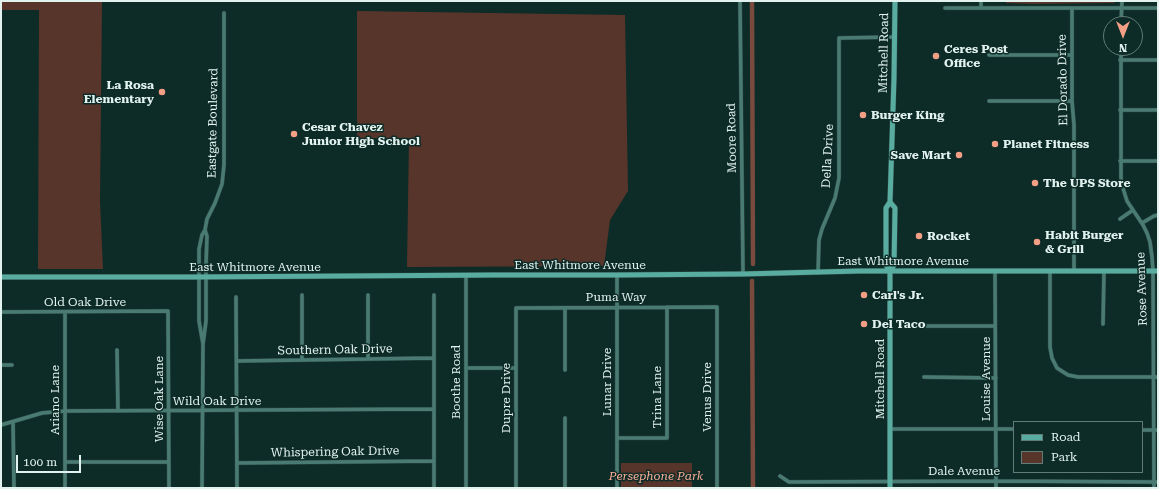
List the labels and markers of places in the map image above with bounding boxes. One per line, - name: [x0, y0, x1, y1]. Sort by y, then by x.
- place label: Ceres Post Office: [944, 42, 1008, 70]
- marker: Ceres Post Office: [931, 51, 941, 61]
- place label: La Rosa Elementary: [84, 78, 154, 106]
- marker: La Rosa Elementary: [157, 87, 167, 97]
- place label: Burger King: [871, 108, 944, 122]
- marker: Burger King: [858, 110, 868, 120]
- place label: Cesar Chavez Junior High School: [302, 120, 420, 148]
- marker: Cesar Chavez Junior High School: [289, 129, 299, 139]
- place label: Planet Fitness: [1003, 137, 1089, 151]
- marker: Planet Fitness: [990, 139, 1000, 149]
- place label: Save Mart: [891, 148, 951, 162]
- marker: Save Mart: [954, 150, 964, 160]
- place label: The UPS Store: [1043, 176, 1130, 190]
- marker: The UPS Store: [1030, 178, 1040, 188]
- place label: Habit Burger & Grill: [1045, 228, 1123, 256]
- place label: Rocket: [927, 229, 970, 243]
- marker: Rocket: [914, 231, 924, 241]
- marker: Habit Burger & Grill: [1032, 237, 1042, 247]
- place label: Carl's Jr.: [872, 288, 924, 302]
- marker: Carl's Jr.: [859, 290, 869, 300]
- place label: Del Taco: [872, 317, 925, 331]
- marker: Del Taco: [859, 319, 869, 329]

